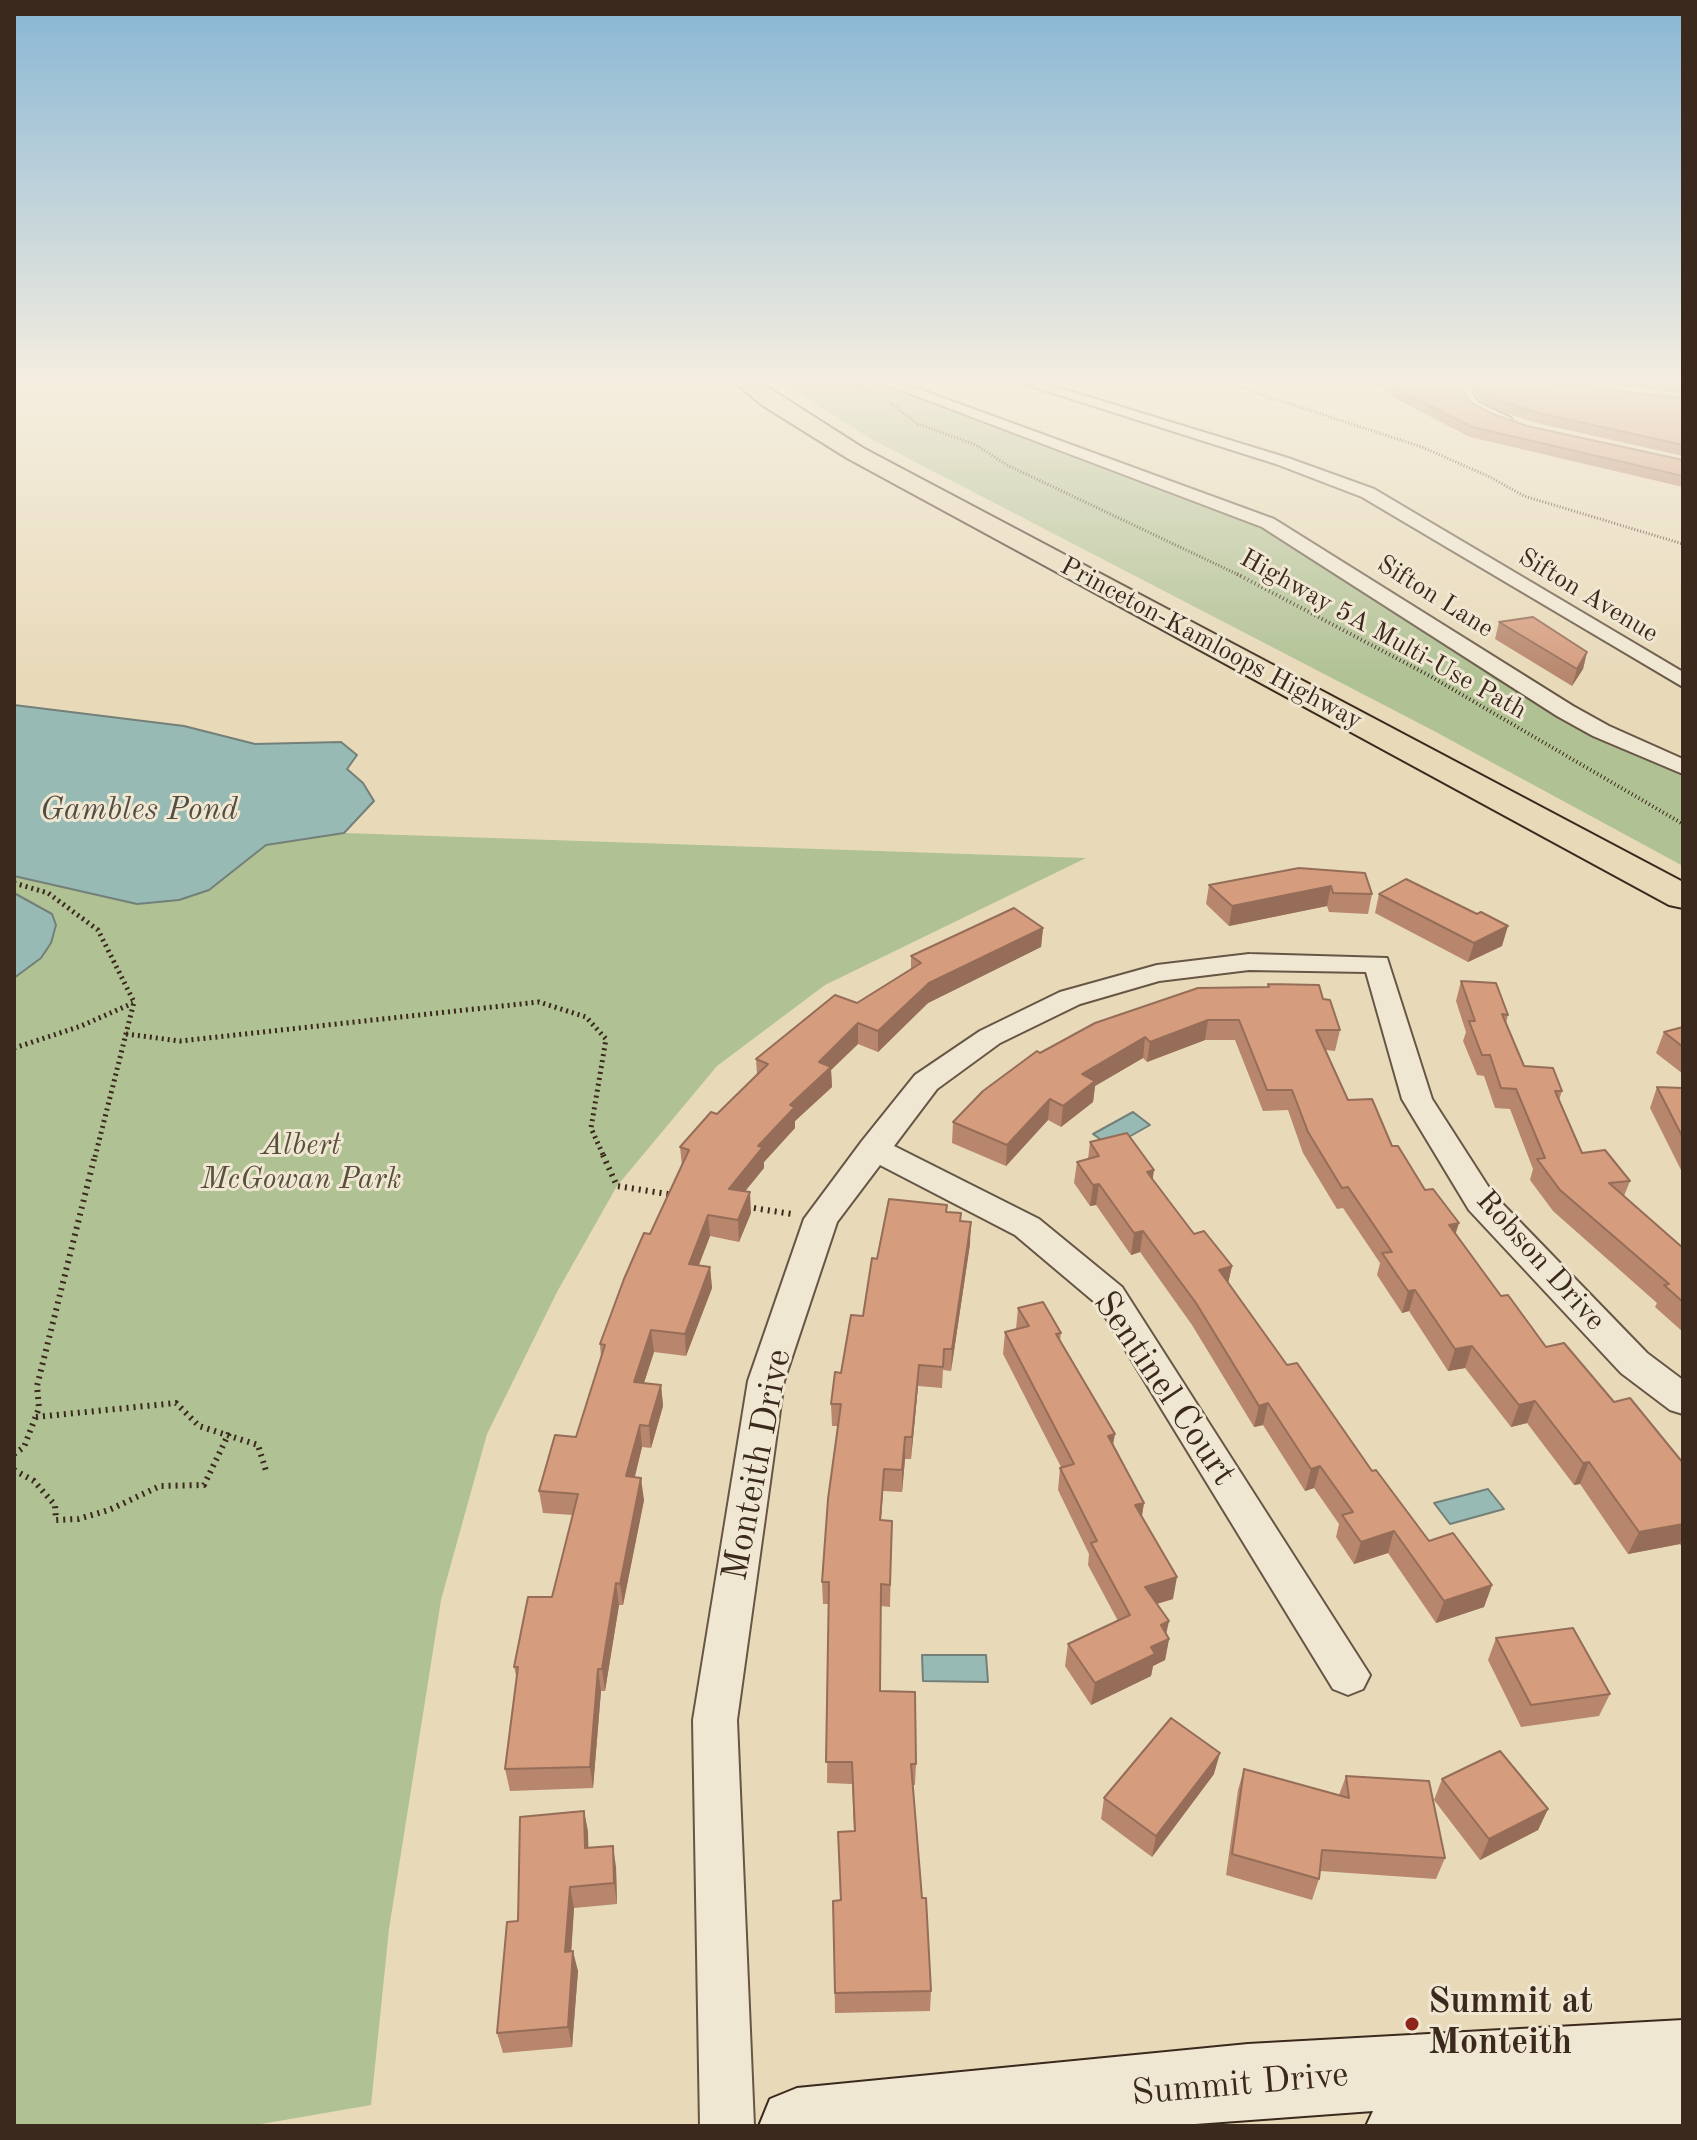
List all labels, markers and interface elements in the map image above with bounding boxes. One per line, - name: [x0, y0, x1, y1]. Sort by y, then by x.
- street label: Sifton Avenue: [1512, 542, 1664, 650]
- street label: Highway 5A Multi-Use Path: [1234, 543, 1532, 727]
- street label: Sifton Lane: [1371, 549, 1499, 645]
- street label: Princeton-Kamloops Highway: [1055, 551, 1367, 737]
- water label: Gambles Pond: [40, 792, 238, 830]
- park label: Albert McGowan Park: [201, 1128, 401, 1198]
- street label: Robson Drive: [1468, 1183, 1612, 1339]
- street label: Sentinel Court: [1083, 1284, 1245, 1494]
- street label: Monteith Drive: [714, 1345, 802, 1585]
- place label: Summit at Monteith: [1428, 1981, 1593, 2066]
- marker: Summit at Monteith: [1403, 2015, 1421, 2033]
- street label: Summit Drive: [1130, 2054, 1350, 2116]

